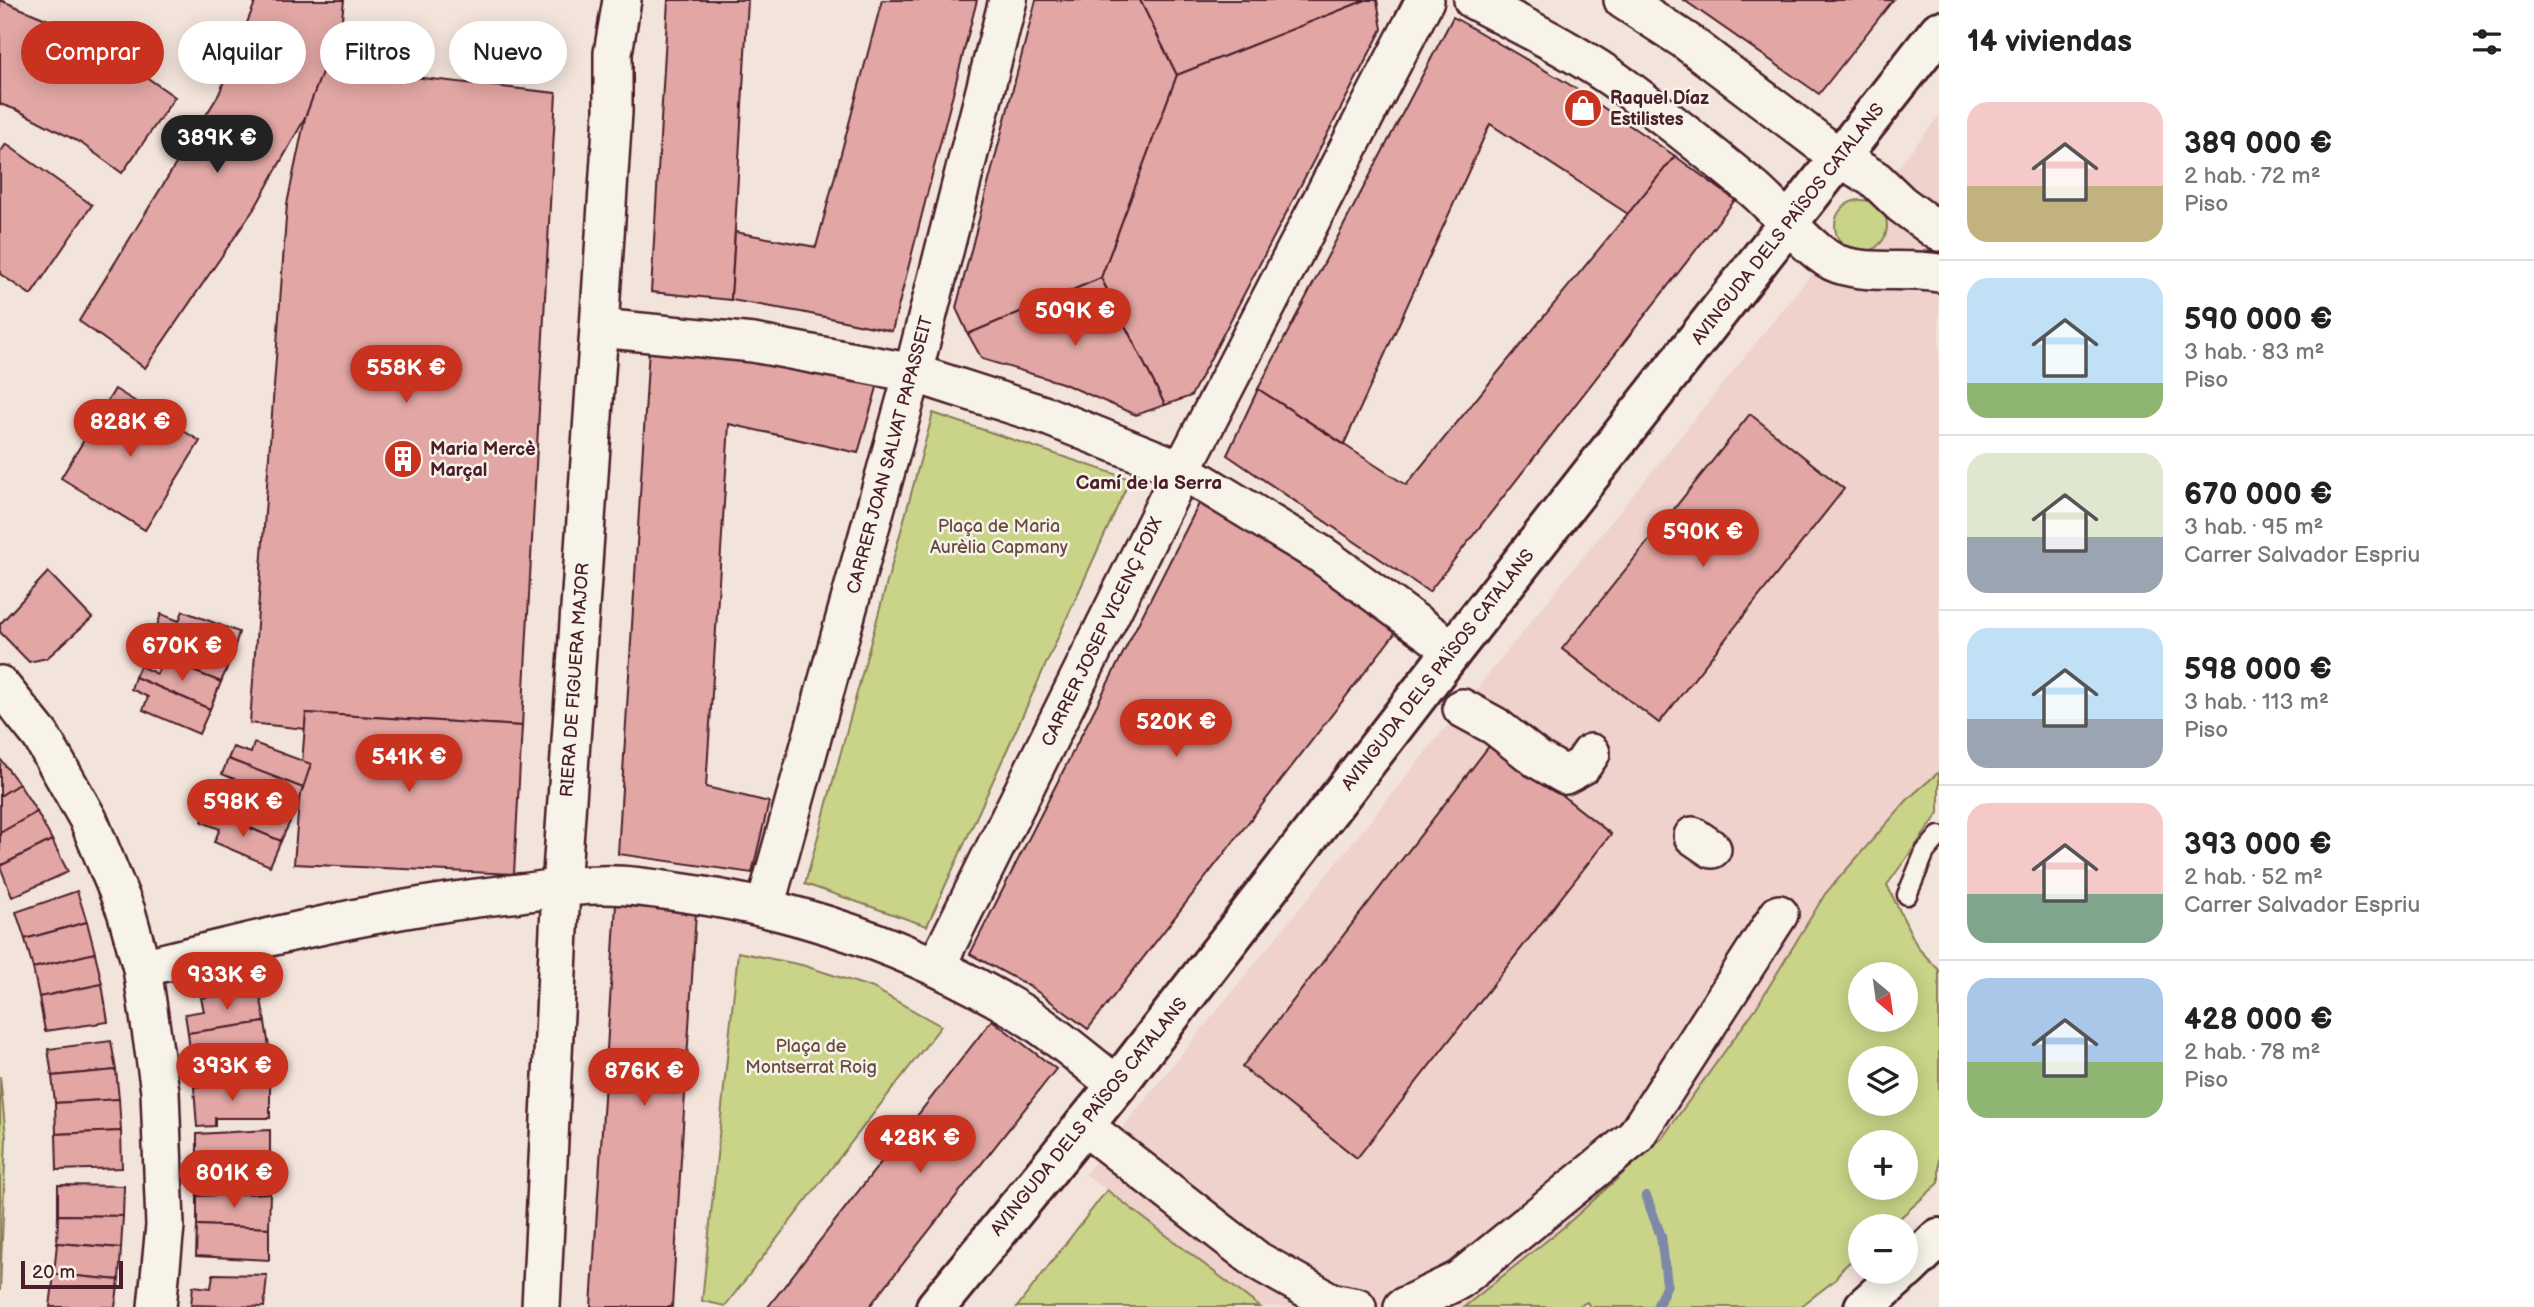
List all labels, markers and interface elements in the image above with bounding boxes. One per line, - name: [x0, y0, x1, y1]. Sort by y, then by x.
- chip: Comprar: [21, 21, 164, 84]
- chip: Alquilar: [178, 21, 306, 84]
- chip: Filtros: [320, 21, 435, 84]
- chip: Nuevo: [449, 21, 567, 84]
- icon: filters: [2468, 23, 2506, 61]
- text: 14 viviendas: [1967, 24, 2132, 60]
- shop icon: Raquel Díaz Estilistes: [1562, 87, 1604, 129]
- place label: Raquel Díaz Estilistes: [1610, 88, 1709, 130]
- street label: AVINGUDA DELS PAÏSOS CATALANS: [1687, 99, 1889, 349]
- pin: 389K €: [160, 116, 274, 175]
- text: 389K €: [177, 124, 257, 152]
- text: 389 000 €: [2184, 126, 2332, 162]
- icon: home: [2023, 130, 2107, 214]
- text: 2 hab. · 72 m²: [2184, 162, 2321, 190]
- text: Piso: [2184, 190, 2228, 218]
- pin: 509K €: [1018, 288, 1132, 348]
- text: 509K €: [1035, 297, 1115, 325]
- text: 590 000 €: [2184, 302, 2332, 338]
- icon: home: [2023, 306, 2107, 390]
- street label: CARRER JOAN SALVAT PAPASSEIT: [843, 313, 937, 596]
- text: 3 hab. · 83 m²: [2184, 338, 2324, 366]
- pin: 558K €: [349, 346, 463, 405]
- text: 558K €: [366, 354, 446, 382]
- text: Piso: [2184, 366, 2228, 394]
- pin: 828K €: [73, 400, 187, 459]
- text: 828K €: [90, 408, 170, 436]
- building icon: Maria Mercè Marçal: [382, 438, 424, 480]
- place label: Maria Mercè Marçal: [430, 439, 536, 481]
- district label: Camí de la Serra: [1076, 472, 1222, 495]
- text: 670 000 €: [2184, 477, 2332, 513]
- icon: home: [2023, 481, 2107, 565]
- pin: 590K €: [1646, 510, 1760, 569]
- street label: CARRER JOSEP VICENÇ FOIX: [1037, 513, 1167, 750]
- text: 3 hab. · 95 m²: [2184, 513, 2323, 541]
- park label: Plaça de Maria Aurèlia Capmany: [930, 516, 1069, 558]
- text: 590K €: [1663, 518, 1743, 546]
- text: Carrer Salvador Espriu: [2184, 541, 2420, 569]
- street label: AVINGUDA DELS PAÏSOS CATALANS: [1337, 545, 1539, 795]
- street label: RIERA DE FIGUERA MAJOR: [556, 562, 594, 798]
- pin: 670K €: [125, 624, 239, 683]
- text: 670K €: [142, 632, 222, 660]
- text: 598 000 €: [2184, 652, 2332, 688]
- icon: home: [2023, 656, 2107, 740]
- text: 3 hab. · 113 m²: [2184, 688, 2329, 716]
- pin: 520K €: [1119, 700, 1233, 759]
- text: 520K €: [1136, 708, 1216, 736]
- text: Piso: [2184, 716, 2228, 744]
- pin: 541K €: [352, 734, 466, 794]
- text: 541K €: [371, 743, 447, 771]
- pin: 598K €: [186, 780, 300, 839]
- text: 598K €: [203, 788, 283, 816]
- text: 393 000 €: [2184, 827, 2332, 863]
- icon: home: [2023, 831, 2107, 915]
- text: 2 hab. · 52 m²: [2184, 863, 2323, 891]
- text: Carrer Salvador Espriu: [2184, 891, 2420, 919]
- pin: 933K €: [170, 953, 284, 1012]
- text: 933K €: [187, 961, 267, 989]
- north arrow: [1848, 962, 1918, 1032]
- map controls: [1848, 962, 1918, 1284]
- street label: AVINGUDA DELS PAÏSOS CATALANS: [986, 993, 1192, 1240]
- text: 428 000 €: [2184, 1002, 2333, 1038]
- icon: home: [2023, 1006, 2107, 1090]
- park label: Plaça de Montserrat Roig: [745, 1036, 877, 1078]
- text: 2 hab. · 78 m²: [2184, 1038, 2320, 1066]
- pin: 393K €: [175, 1044, 289, 1103]
- button: layers: [1848, 1046, 1918, 1116]
- pin: 876K €: [587, 1048, 701, 1108]
- text: 393K €: [192, 1052, 272, 1080]
- text: 876K €: [604, 1057, 684, 1085]
- text: Piso: [2184, 1066, 2228, 1094]
- pin: 428K €: [863, 1116, 977, 1175]
- text: 428K €: [880, 1124, 960, 1152]
- button: +: [1848, 1130, 1918, 1200]
- pin: 801K €: [177, 1150, 291, 1210]
- text: 801K €: [195, 1159, 273, 1187]
- button: −: [1848, 1214, 1918, 1284]
- scale bar: [21, 1258, 122, 1290]
- text: 20 m: [32, 1261, 75, 1284]

